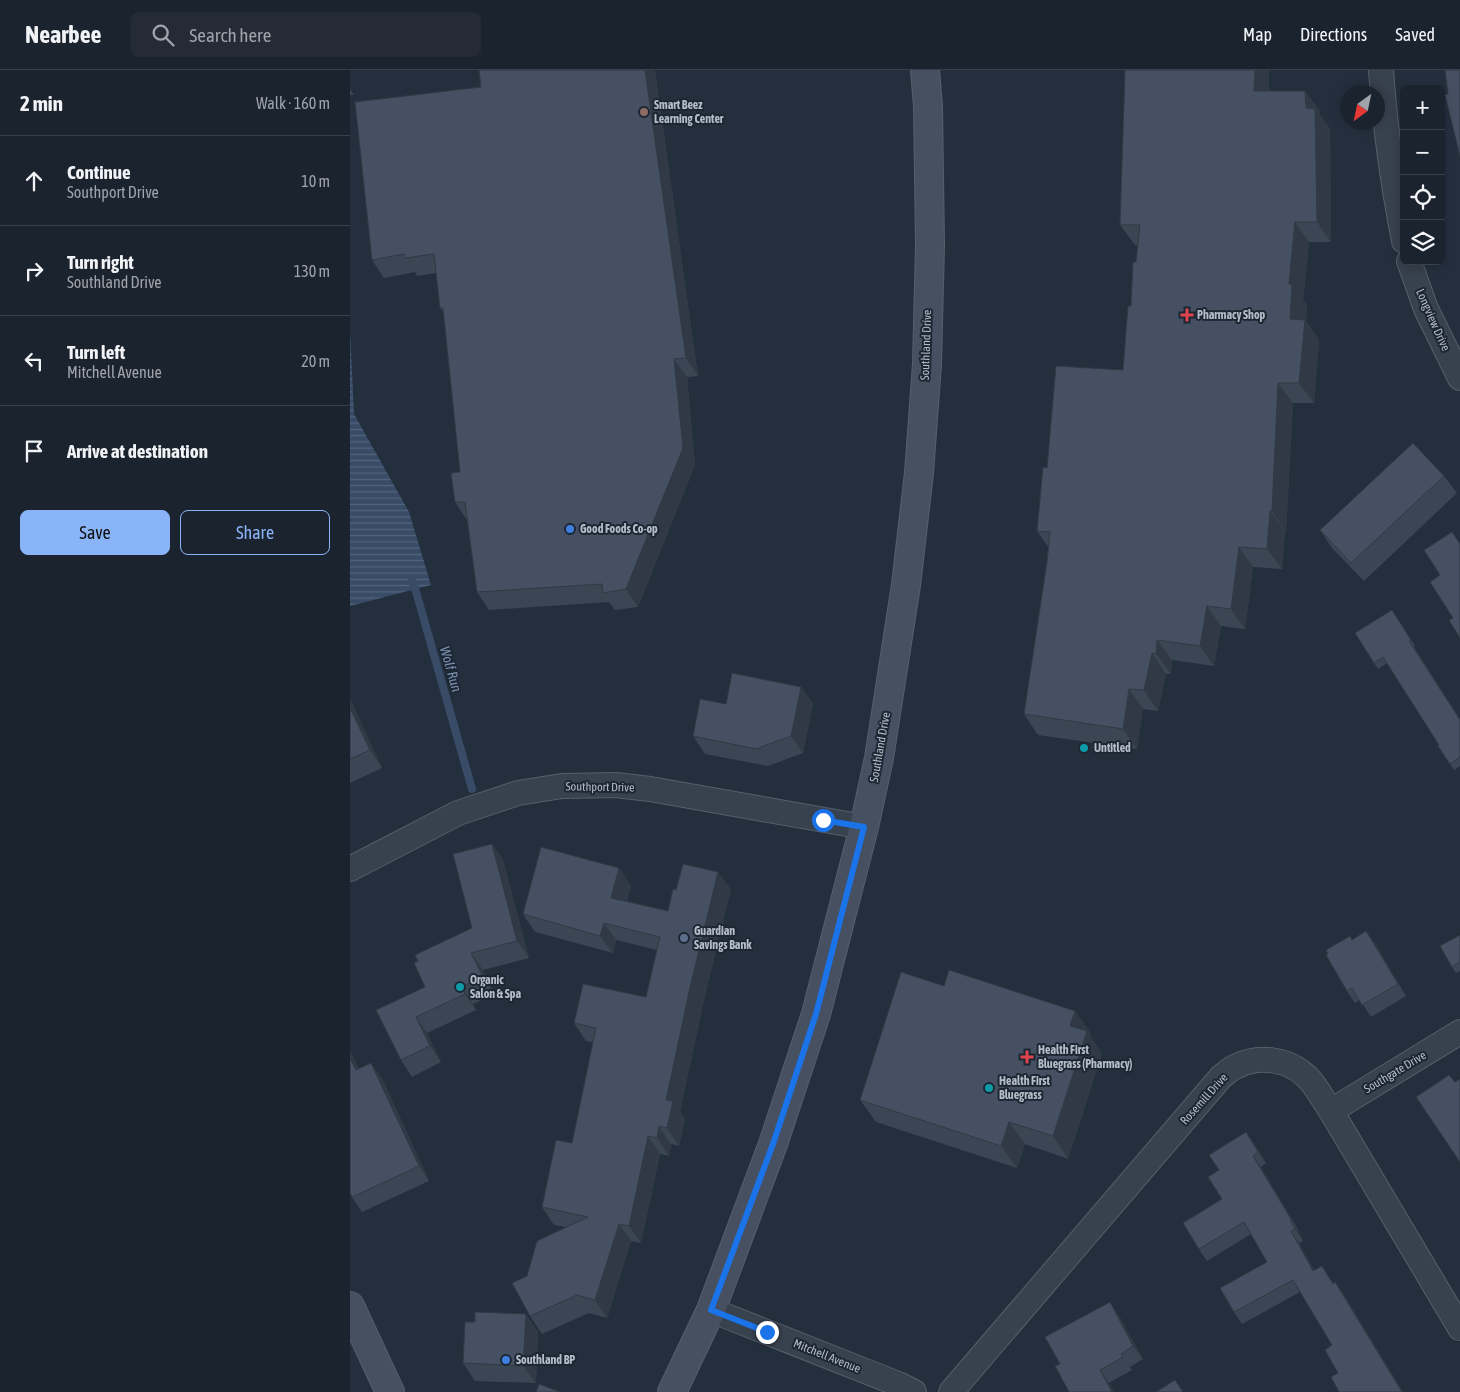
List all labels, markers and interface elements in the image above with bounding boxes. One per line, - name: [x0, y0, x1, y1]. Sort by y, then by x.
- search box: [131, 12, 481, 57]
- text: Nearbee: [25, 21, 101, 48]
- icon: search: [149, 21, 177, 49]
- text: Search here: [189, 24, 271, 46]
- text: Map: [1243, 24, 1272, 45]
- text: Directions: [1300, 24, 1367, 45]
- text: Saved: [1395, 24, 1435, 45]
- north arrow: [1340, 85, 1385, 130]
- map controls: [1400, 85, 1445, 265]
- button: +: [1400, 85, 1445, 130]
- text: 2 min: [20, 91, 63, 115]
- text: Walk · 160 m: [256, 94, 330, 112]
- place label: Smart Beez Learning Center: [654, 98, 724, 126]
- marker: Smart Beez Learning Center: [638, 106, 650, 118]
- button: −: [1400, 130, 1445, 175]
- text: Continue: [67, 161, 131, 183]
- icon: ahead: [20, 167, 48, 195]
- text: 10 m: [301, 172, 330, 190]
- button: locate: [1400, 175, 1445, 220]
- text: Southport Drive: [67, 183, 159, 201]
- button: layers: [1400, 220, 1445, 265]
- text: Turn right: [67, 251, 134, 273]
- icon: right: [20, 257, 48, 285]
- text: 130 m: [294, 262, 330, 280]
- text: Southland Drive: [67, 273, 162, 291]
- street label: Longview Drive: [1413, 287, 1453, 353]
- place label: Pharmacy Shop: [1197, 308, 1266, 322]
- street label: Southland Drive: [918, 309, 934, 381]
- marker: Pharmacy Shop: [1181, 309, 1193, 321]
- text: Turn left: [67, 341, 125, 363]
- icon: left: [20, 347, 48, 375]
- text: 20 m: [301, 352, 330, 370]
- text: Mitchell Avenue: [67, 363, 162, 381]
- icon: arrive: [20, 437, 48, 465]
- text: Arrive at destination: [67, 440, 208, 462]
- button: Save: [20, 510, 170, 555]
- button: Share: [180, 510, 330, 555]
- place label: Good Foods Co-op: [580, 522, 658, 536]
- marker: Good Foods Co-op: [564, 523, 576, 535]
- water label: Wolf Run: [437, 645, 465, 694]
- street label: Southland Drive: [867, 711, 893, 783]
- place label: Untitled: [1094, 741, 1131, 755]
- marker: Untitled: [1078, 742, 1090, 754]
- street label: Southport Drive: [565, 779, 635, 795]
- route start: [812, 809, 835, 832]
- place label: Guardian Savings Bank: [694, 924, 752, 952]
- marker: Guardian Savings Bank: [678, 932, 690, 944]
- place label: Organic Salon & Spa: [470, 973, 521, 1001]
- marker: Organic Salon & Spa: [454, 981, 466, 993]
- place label: Health First Bluegrass (Pharmacy): [1038, 1043, 1133, 1071]
- street label: Southgate Drive: [1361, 1048, 1429, 1096]
- marker: Health First Bluegrass (Pharmacy): [1020, 1050, 1034, 1064]
- street label: Rosemill Drive: [1177, 1071, 1231, 1127]
- place label: Health First Bluegrass: [999, 1074, 1050, 1102]
- marker: Health First Bluegrass: [983, 1082, 995, 1094]
- route end: [756, 1321, 779, 1344]
- street label: Mitchell Avenue: [791, 1336, 863, 1376]
- place label: Southland BP: [516, 1353, 575, 1367]
- marker: Southland BP: [500, 1354, 512, 1366]

